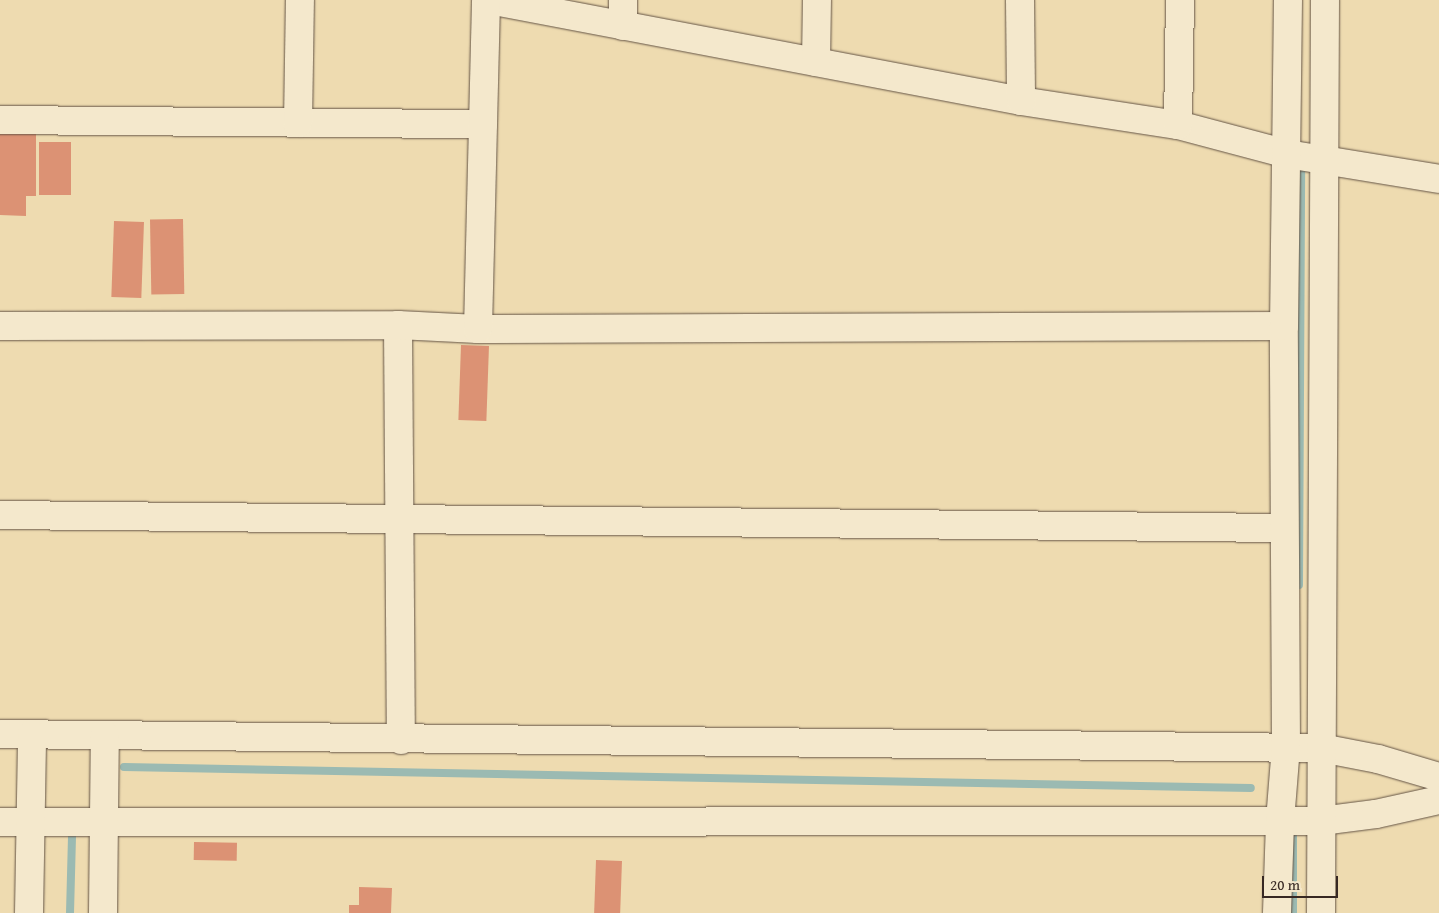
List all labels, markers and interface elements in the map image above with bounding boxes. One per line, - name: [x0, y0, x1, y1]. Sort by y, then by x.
- scale bar: [1264, 866, 1340, 898]
- text: 20 m: [1270, 874, 1300, 895]

